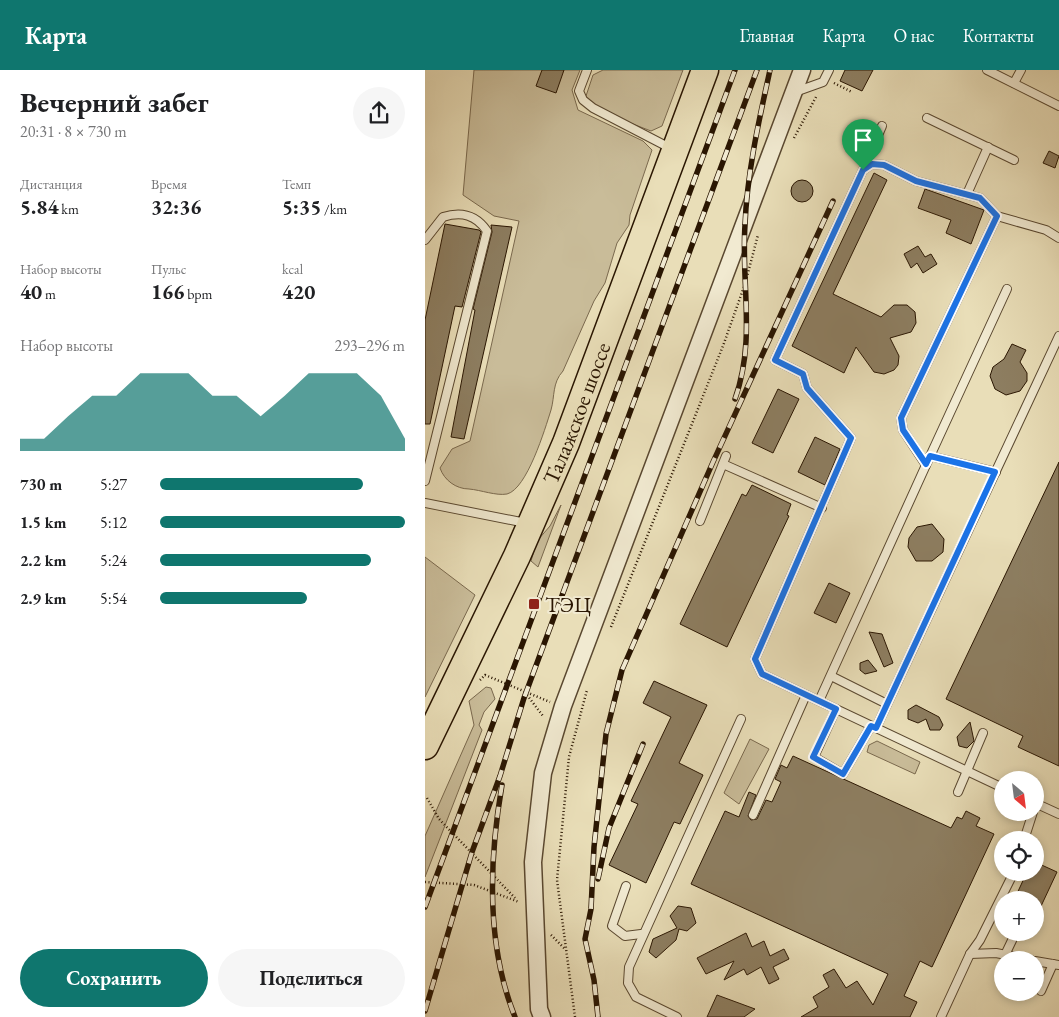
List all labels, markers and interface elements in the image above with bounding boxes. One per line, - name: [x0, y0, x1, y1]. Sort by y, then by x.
- text: Карта: [25, 20, 87, 51]
- text: Главная: [740, 24, 794, 47]
- text: Карта: [822, 24, 865, 47]
- text: О нас: [893, 24, 935, 47]
- text: Контакты: [963, 24, 1034, 47]
- text: Вечерний забег: [20, 84, 209, 120]
- button: share: [353, 87, 405, 139]
- pin: [842, 119, 884, 170]
- text: 20:31 · 8 × 730 m: [20, 121, 127, 142]
- icon: arrive: [849, 126, 877, 154]
- text: Дистанция: [20, 175, 82, 193]
- text: Время: [151, 175, 187, 193]
- text: Темп: [282, 175, 311, 193]
- text: 5.84: [20, 193, 59, 220]
- text: 32:36: [151, 193, 201, 220]
- text: 5:35: [282, 193, 321, 220]
- text: km: [59, 200, 79, 218]
- text: /km: [321, 200, 347, 218]
- text: Набор высоты: [20, 260, 101, 278]
- text: Пульс: [151, 260, 186, 278]
- text: kcal: [282, 260, 303, 278]
- text: 40: [20, 278, 42, 305]
- text: 166: [151, 278, 184, 305]
- text: 420: [282, 278, 315, 305]
- text: m: [42, 285, 56, 303]
- text: bpm: [184, 285, 213, 303]
- text: Набор высоты: [20, 335, 113, 356]
- text: 293–296 m: [334, 335, 405, 356]
- street label: Талажское шоссе: [536, 338, 617, 488]
- text: 730 m: [20, 474, 62, 495]
- text: 5:27: [100, 474, 127, 495]
- text: 1.5 km: [20, 512, 66, 533]
- text: 5:12: [100, 512, 127, 533]
- text: 2.2 km: [20, 550, 66, 571]
- text: 5:24: [100, 550, 127, 571]
- text: 2.9 km: [20, 588, 66, 609]
- text: 5:54: [100, 588, 127, 609]
- place label: ТЭЦ: [545, 590, 591, 619]
- marker: ТЭЦ: [527, 597, 541, 611]
- north arrow: [994, 771, 1044, 821]
- map controls: [994, 771, 1044, 1001]
- button: locate: [994, 831, 1044, 881]
- button: +: [994, 891, 1044, 941]
- button: Сохранить: [20, 949, 208, 1007]
- button: Поделиться: [218, 949, 405, 1007]
- button: −: [994, 951, 1044, 1001]

